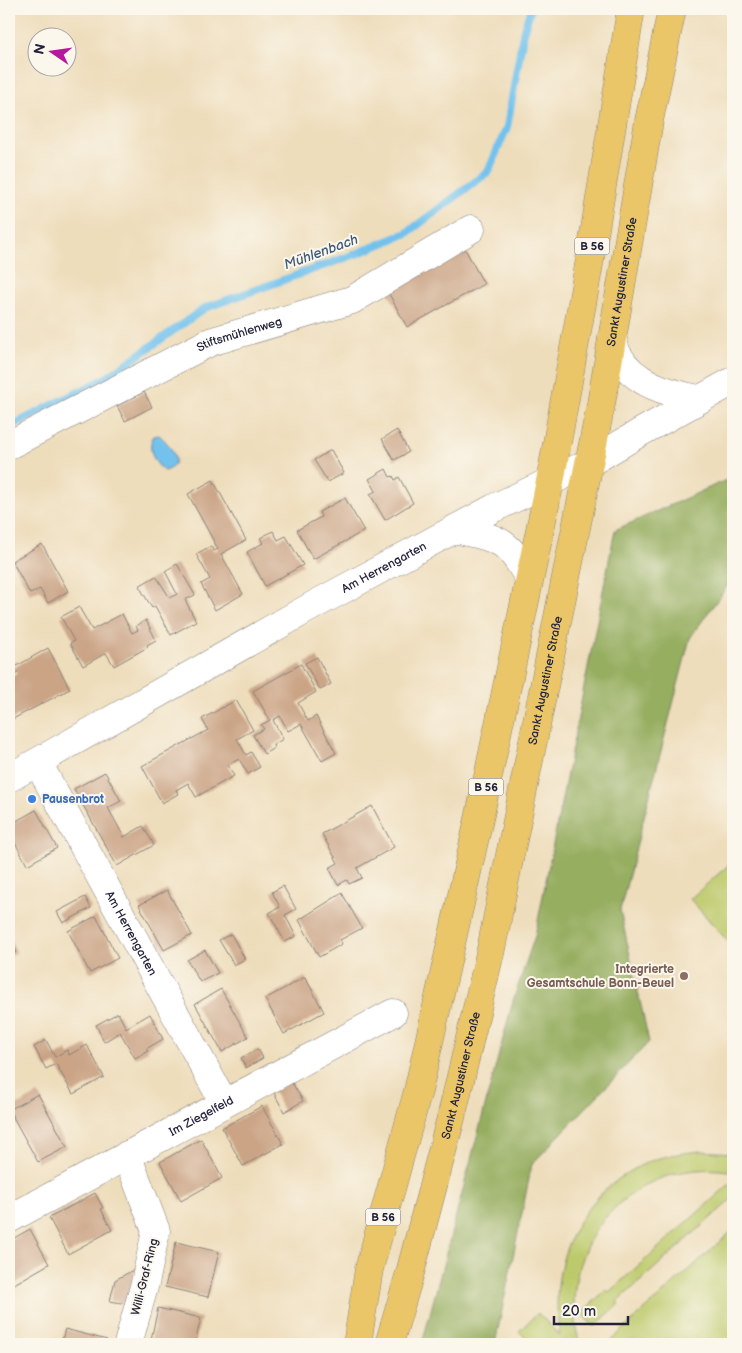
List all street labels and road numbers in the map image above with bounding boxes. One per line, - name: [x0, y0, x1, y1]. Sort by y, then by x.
- street label: Sankt Augustiner Straße: [603, 216, 640, 348]
- road number: B 56: [574, 238, 610, 255]
- street label: Stiftsmühlenweg: [194, 314, 284, 355]
- street label: Am Herrengarten: [339, 538, 429, 596]
- street label: Sankt Augustiner Straße: [525, 615, 566, 746]
- road number: B 56: [468, 779, 504, 796]
- street label: Am Herrengarten: [102, 888, 160, 978]
- street label: Sankt Augustiner Straße: [438, 1010, 483, 1141]
- street label: Im Ziegelfeld: [166, 1093, 236, 1139]
- road number: B 56: [366, 1208, 400, 1226]
- street label: Willi-Graf-Ring: [128, 1237, 162, 1317]

